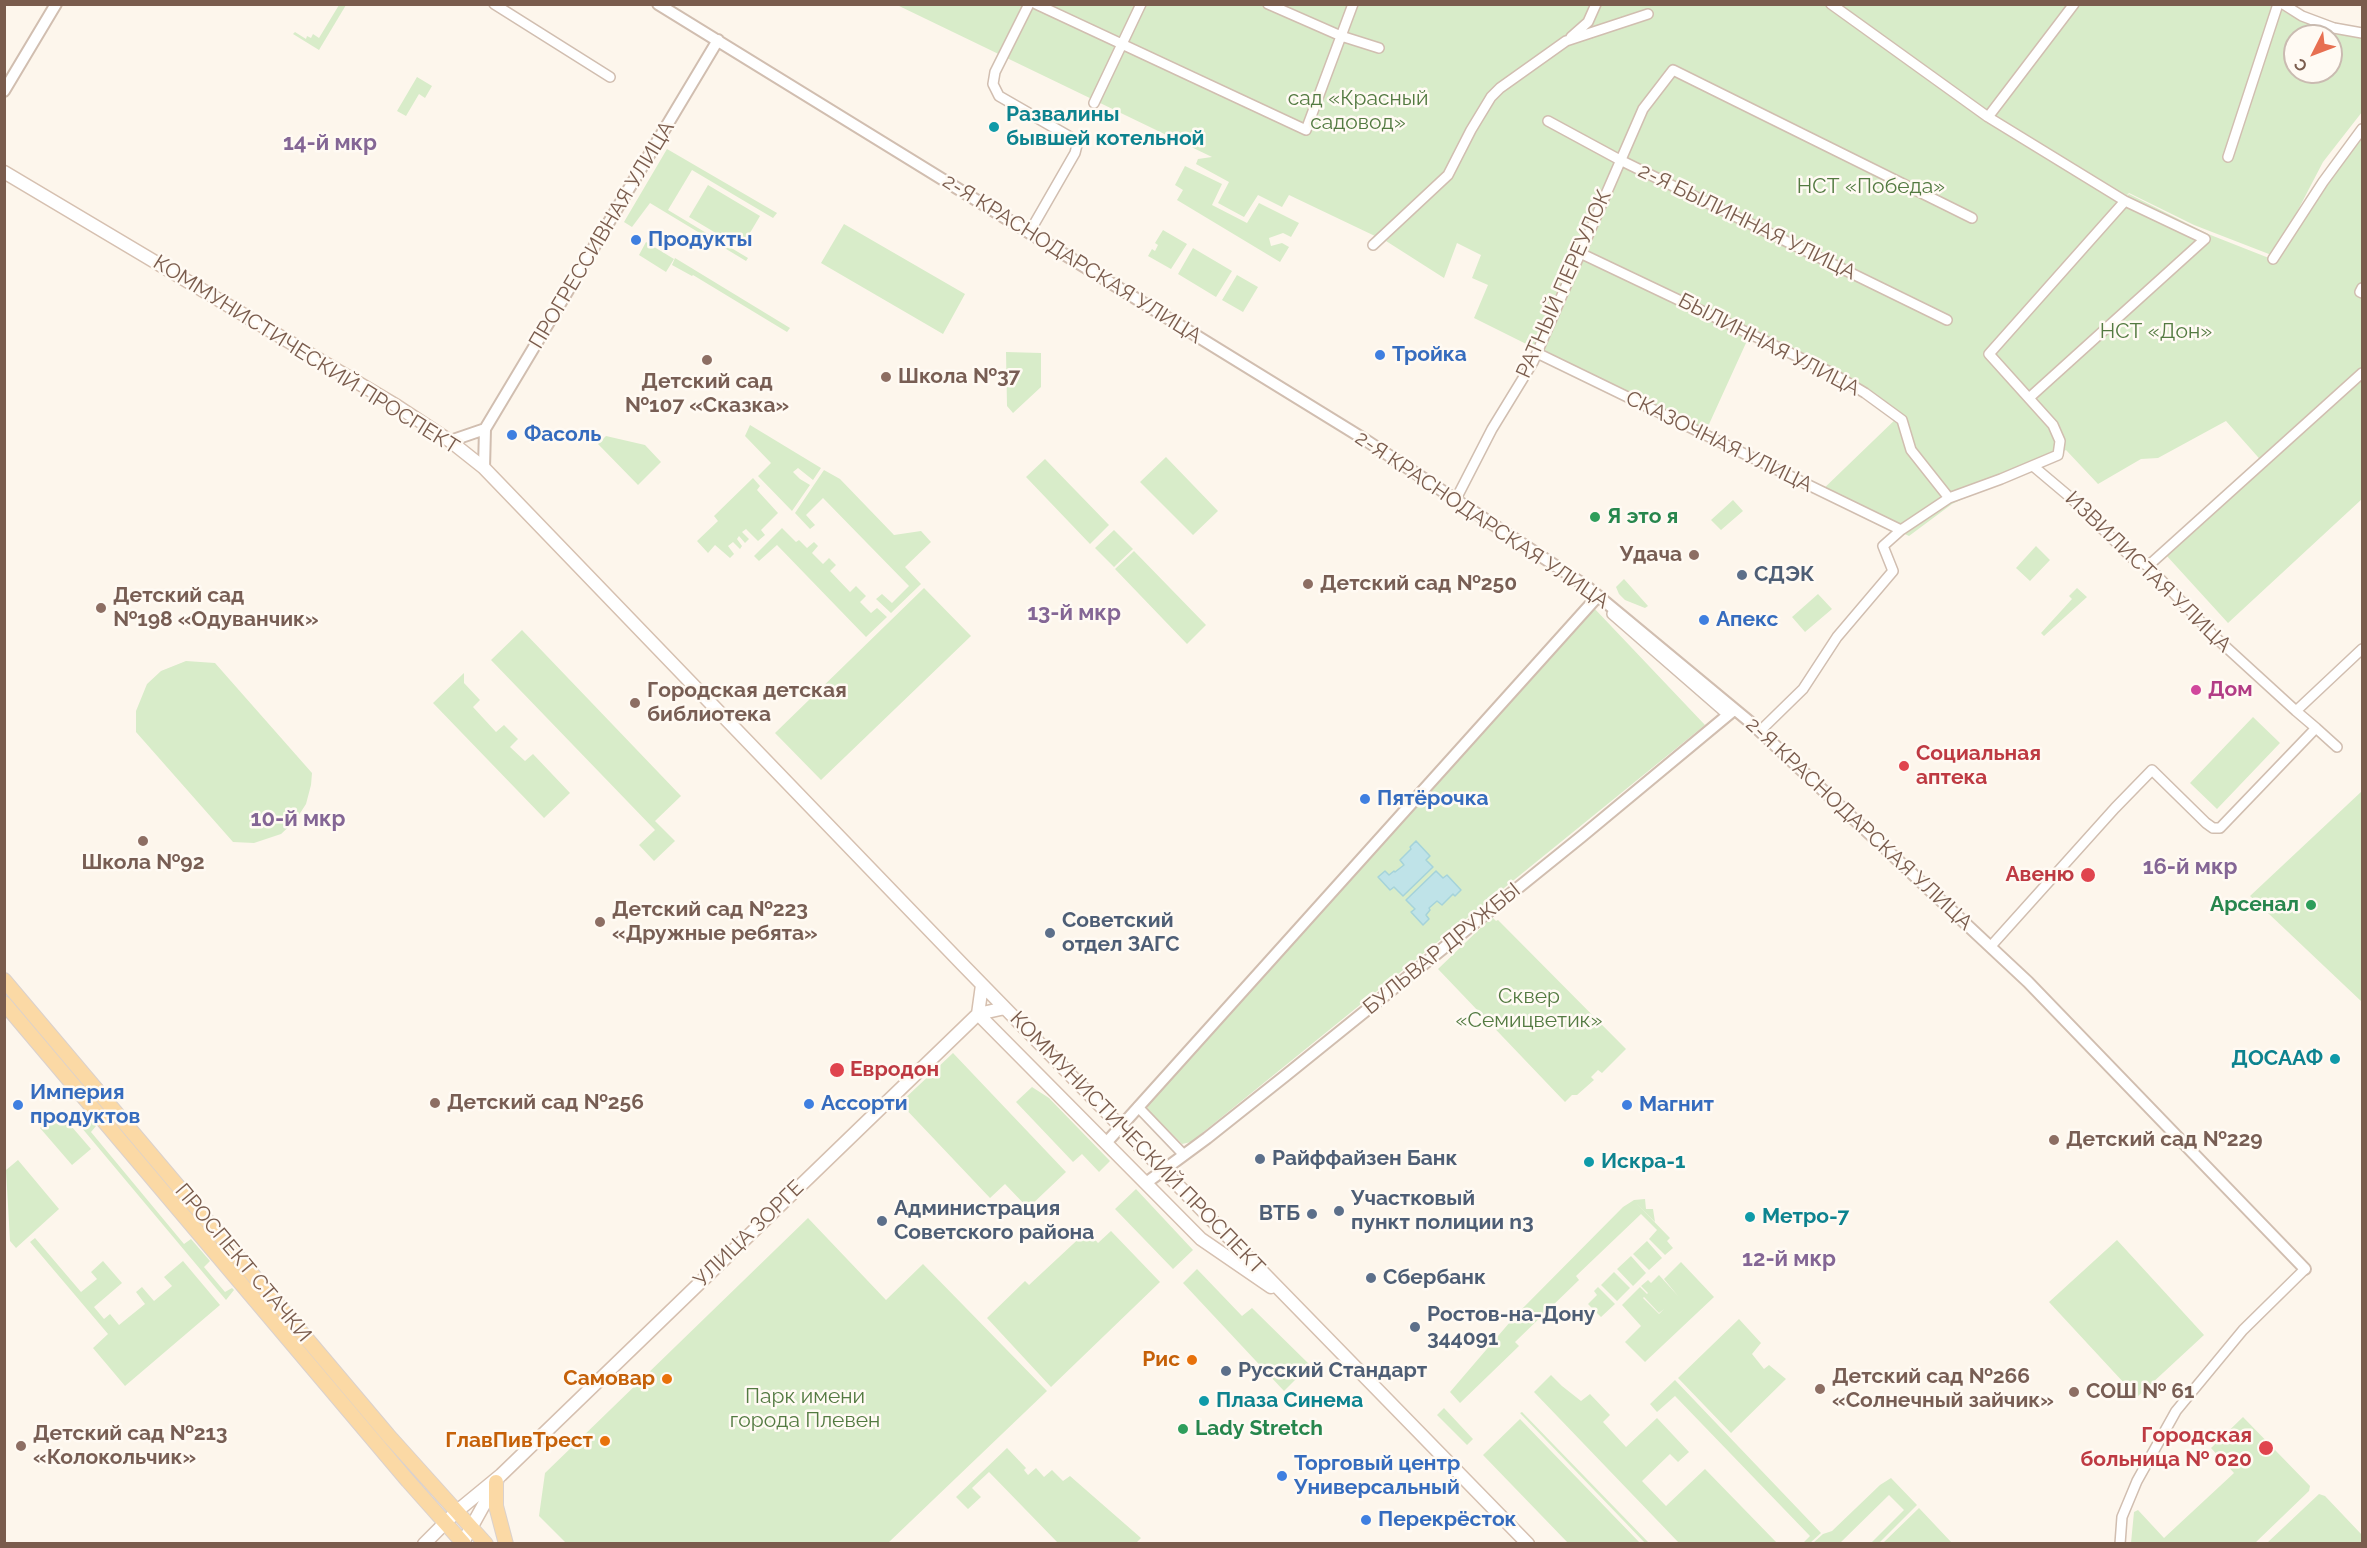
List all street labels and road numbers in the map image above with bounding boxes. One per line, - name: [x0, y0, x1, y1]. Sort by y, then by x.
- street label: ПРОГРЕССИВНАЯ УЛИЦА: [524, 117, 680, 353]
- street label: 2-Я БЫЛИННАЯ УЛИЦА: [1634, 158, 1860, 286]
- street label: 2-Я КРАСНОДАРСКАЯ УЛИЦА: [938, 169, 1206, 349]
- street label: РАТНЫЙ ПЕРЕУЛОК: [1511, 186, 1617, 382]
- street label: КОММУНИСТИЧЕСКИЙ ПРОСПЕКТ: [148, 250, 464, 460]
- street label: БЫЛИННАЯ УЛИЦА: [1674, 288, 1864, 402]
- street label: СКАЗОЧНАЯ УЛИЦА: [1621, 386, 1817, 498]
- street label: 2-Я КРАСНОДАРСКАЯ УЛИЦА: [1350, 426, 1614, 614]
- street label: ИЗВИЛИСТАЯ УЛИЦА: [2060, 486, 2236, 658]
- street label: 2-Я КРАСНОДАРСКАЯ УЛИЦА: [1740, 712, 1978, 936]
- street label: БУЛЬВАР ДРУЖБЫ: [1358, 878, 1526, 1020]
- street label: КОММУНИСТИЧЕСКИЙ ПРОСПЕКТ: [1004, 1006, 1270, 1280]
- street label: УЛИЦА ЗОРГЕ: [689, 1175, 809, 1293]
- street label: ПРОСПЕКТ СТАЧКИ: [169, 1179, 317, 1347]

